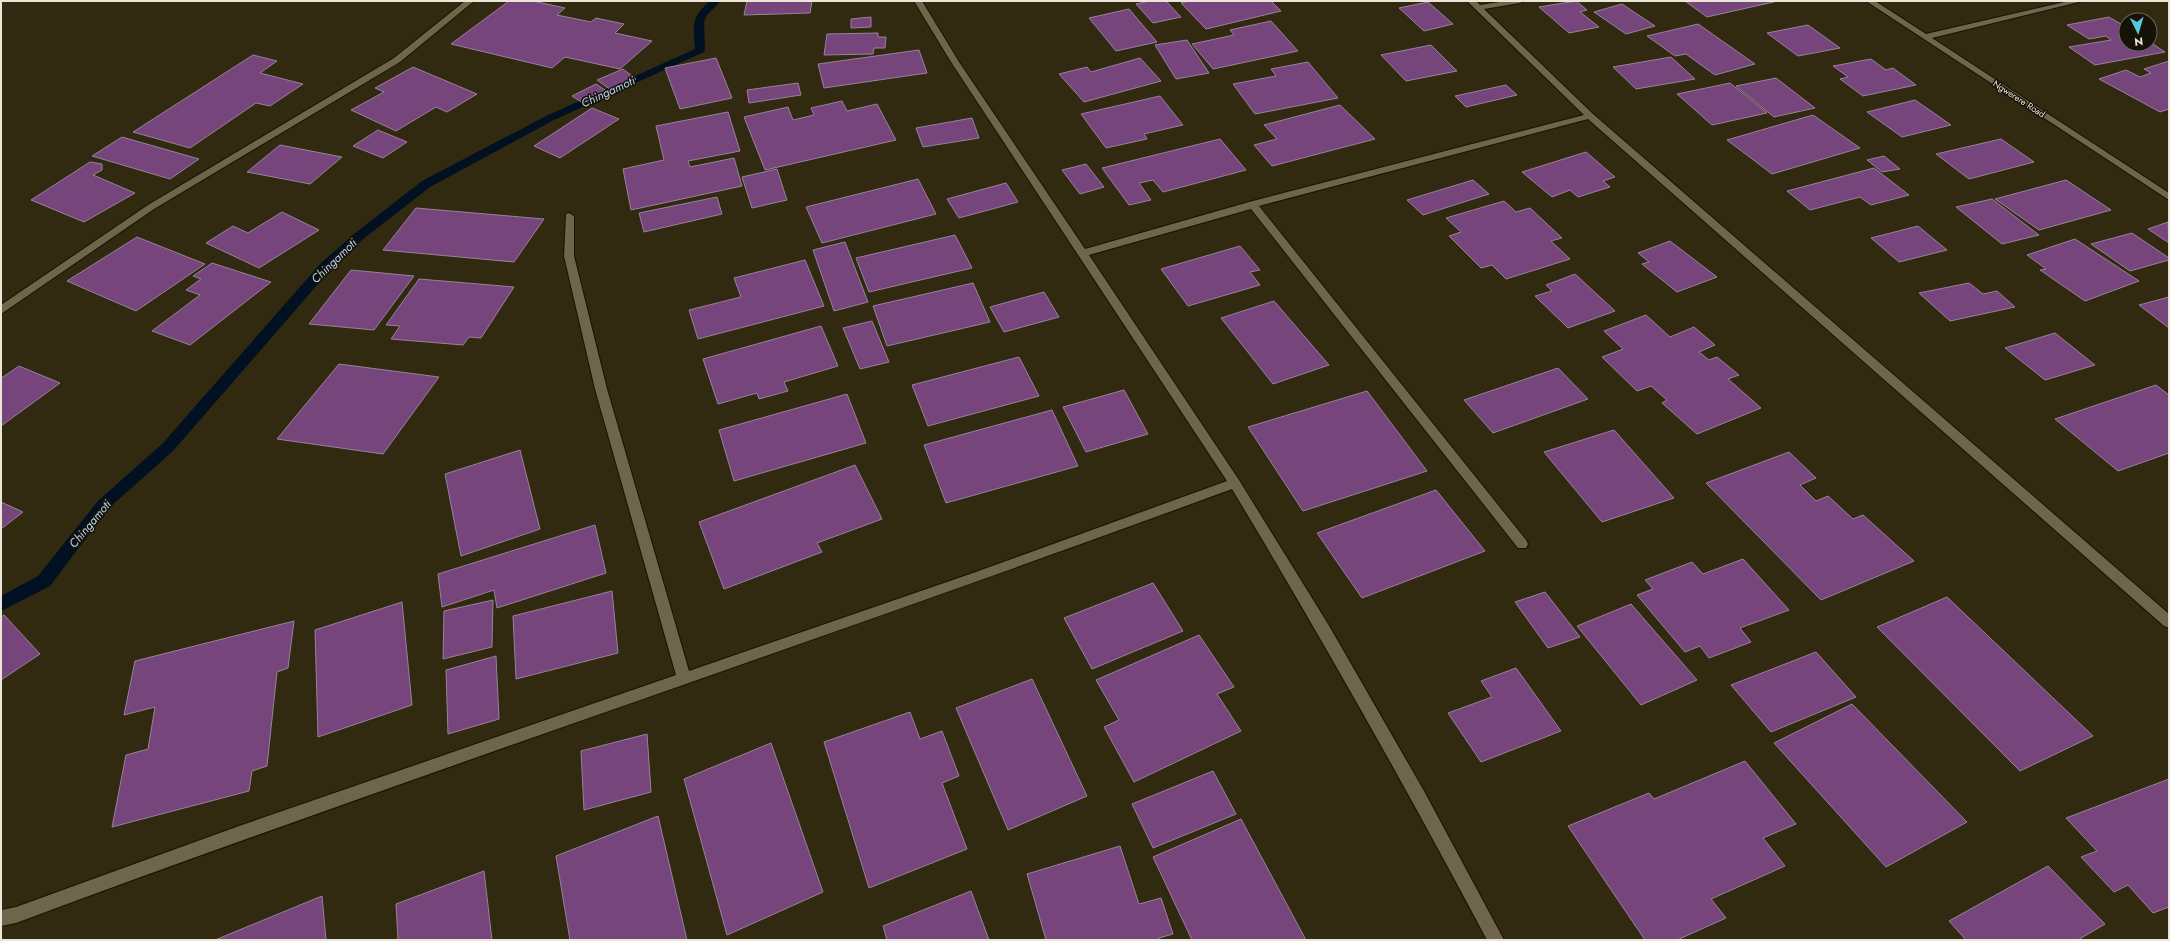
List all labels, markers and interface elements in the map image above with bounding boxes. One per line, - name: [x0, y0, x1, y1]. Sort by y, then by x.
- north arrow: [2118, 12, 2158, 52]
- text: N: [2134, 34, 2144, 50]
- water label: Chingamoti: [578, 71, 639, 112]
- street label: Ngwerere Road: [1991, 77, 2048, 120]
- water label: Chingamoti: [307, 234, 362, 288]
- water label: Chingamoti: [65, 495, 116, 552]

